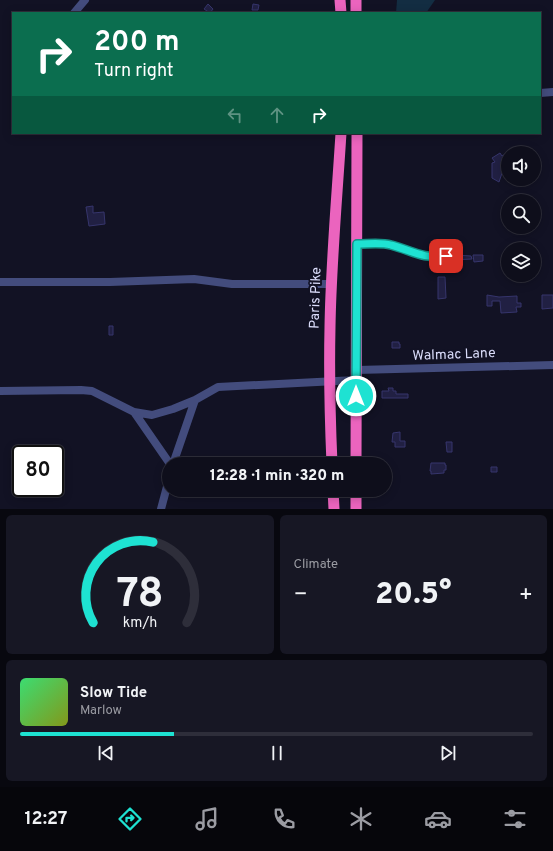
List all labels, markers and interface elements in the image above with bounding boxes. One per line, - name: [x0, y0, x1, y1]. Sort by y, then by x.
- text: 200 m: [94, 25, 180, 61]
- icon: right: [28, 28, 80, 80]
- text: Turn right: [94, 60, 174, 83]
- icon: left: [224, 104, 246, 126]
- icon: ahead: [266, 104, 288, 126]
- icon: right: [308, 104, 330, 126]
- map controls: [501, 146, 541, 282]
- button: sound: [501, 146, 541, 186]
- button: search: [501, 194, 541, 234]
- pin: [429, 239, 463, 273]
- button: layers: [501, 242, 541, 282]
- icon: arrive: [435, 245, 457, 267]
- street label: Paris Pike: [306, 267, 326, 329]
- street label: Walmac Lane: [412, 345, 496, 365]
- position arrow: [335, 375, 377, 417]
- speed limit sign: 80: [12, 445, 64, 497]
- text: 12:28 · 1 min · 320 m: [210, 467, 344, 486]
- text: Climate: [294, 557, 338, 573]
- text: 78: [116, 568, 163, 621]
- text: 20.5°: [375, 577, 451, 614]
- text: −: [294, 582, 308, 609]
- text: +: [519, 582, 533, 609]
- text: km/h: [122, 613, 157, 631]
- text: Slow Tide: [80, 684, 147, 703]
- text: Marlow: [80, 703, 122, 719]
- icon: previous: [95, 742, 117, 764]
- icon: pause: [266, 742, 288, 764]
- icon: next: [437, 742, 459, 764]
- icon: directions: [116, 805, 144, 833]
- icon: music: [193, 805, 221, 833]
- icon: phone: [270, 805, 298, 833]
- icon: climate: [347, 805, 375, 833]
- icon: car: [424, 805, 452, 833]
- icon: filters: [501, 805, 529, 833]
- text: 12:27: [24, 808, 68, 831]

